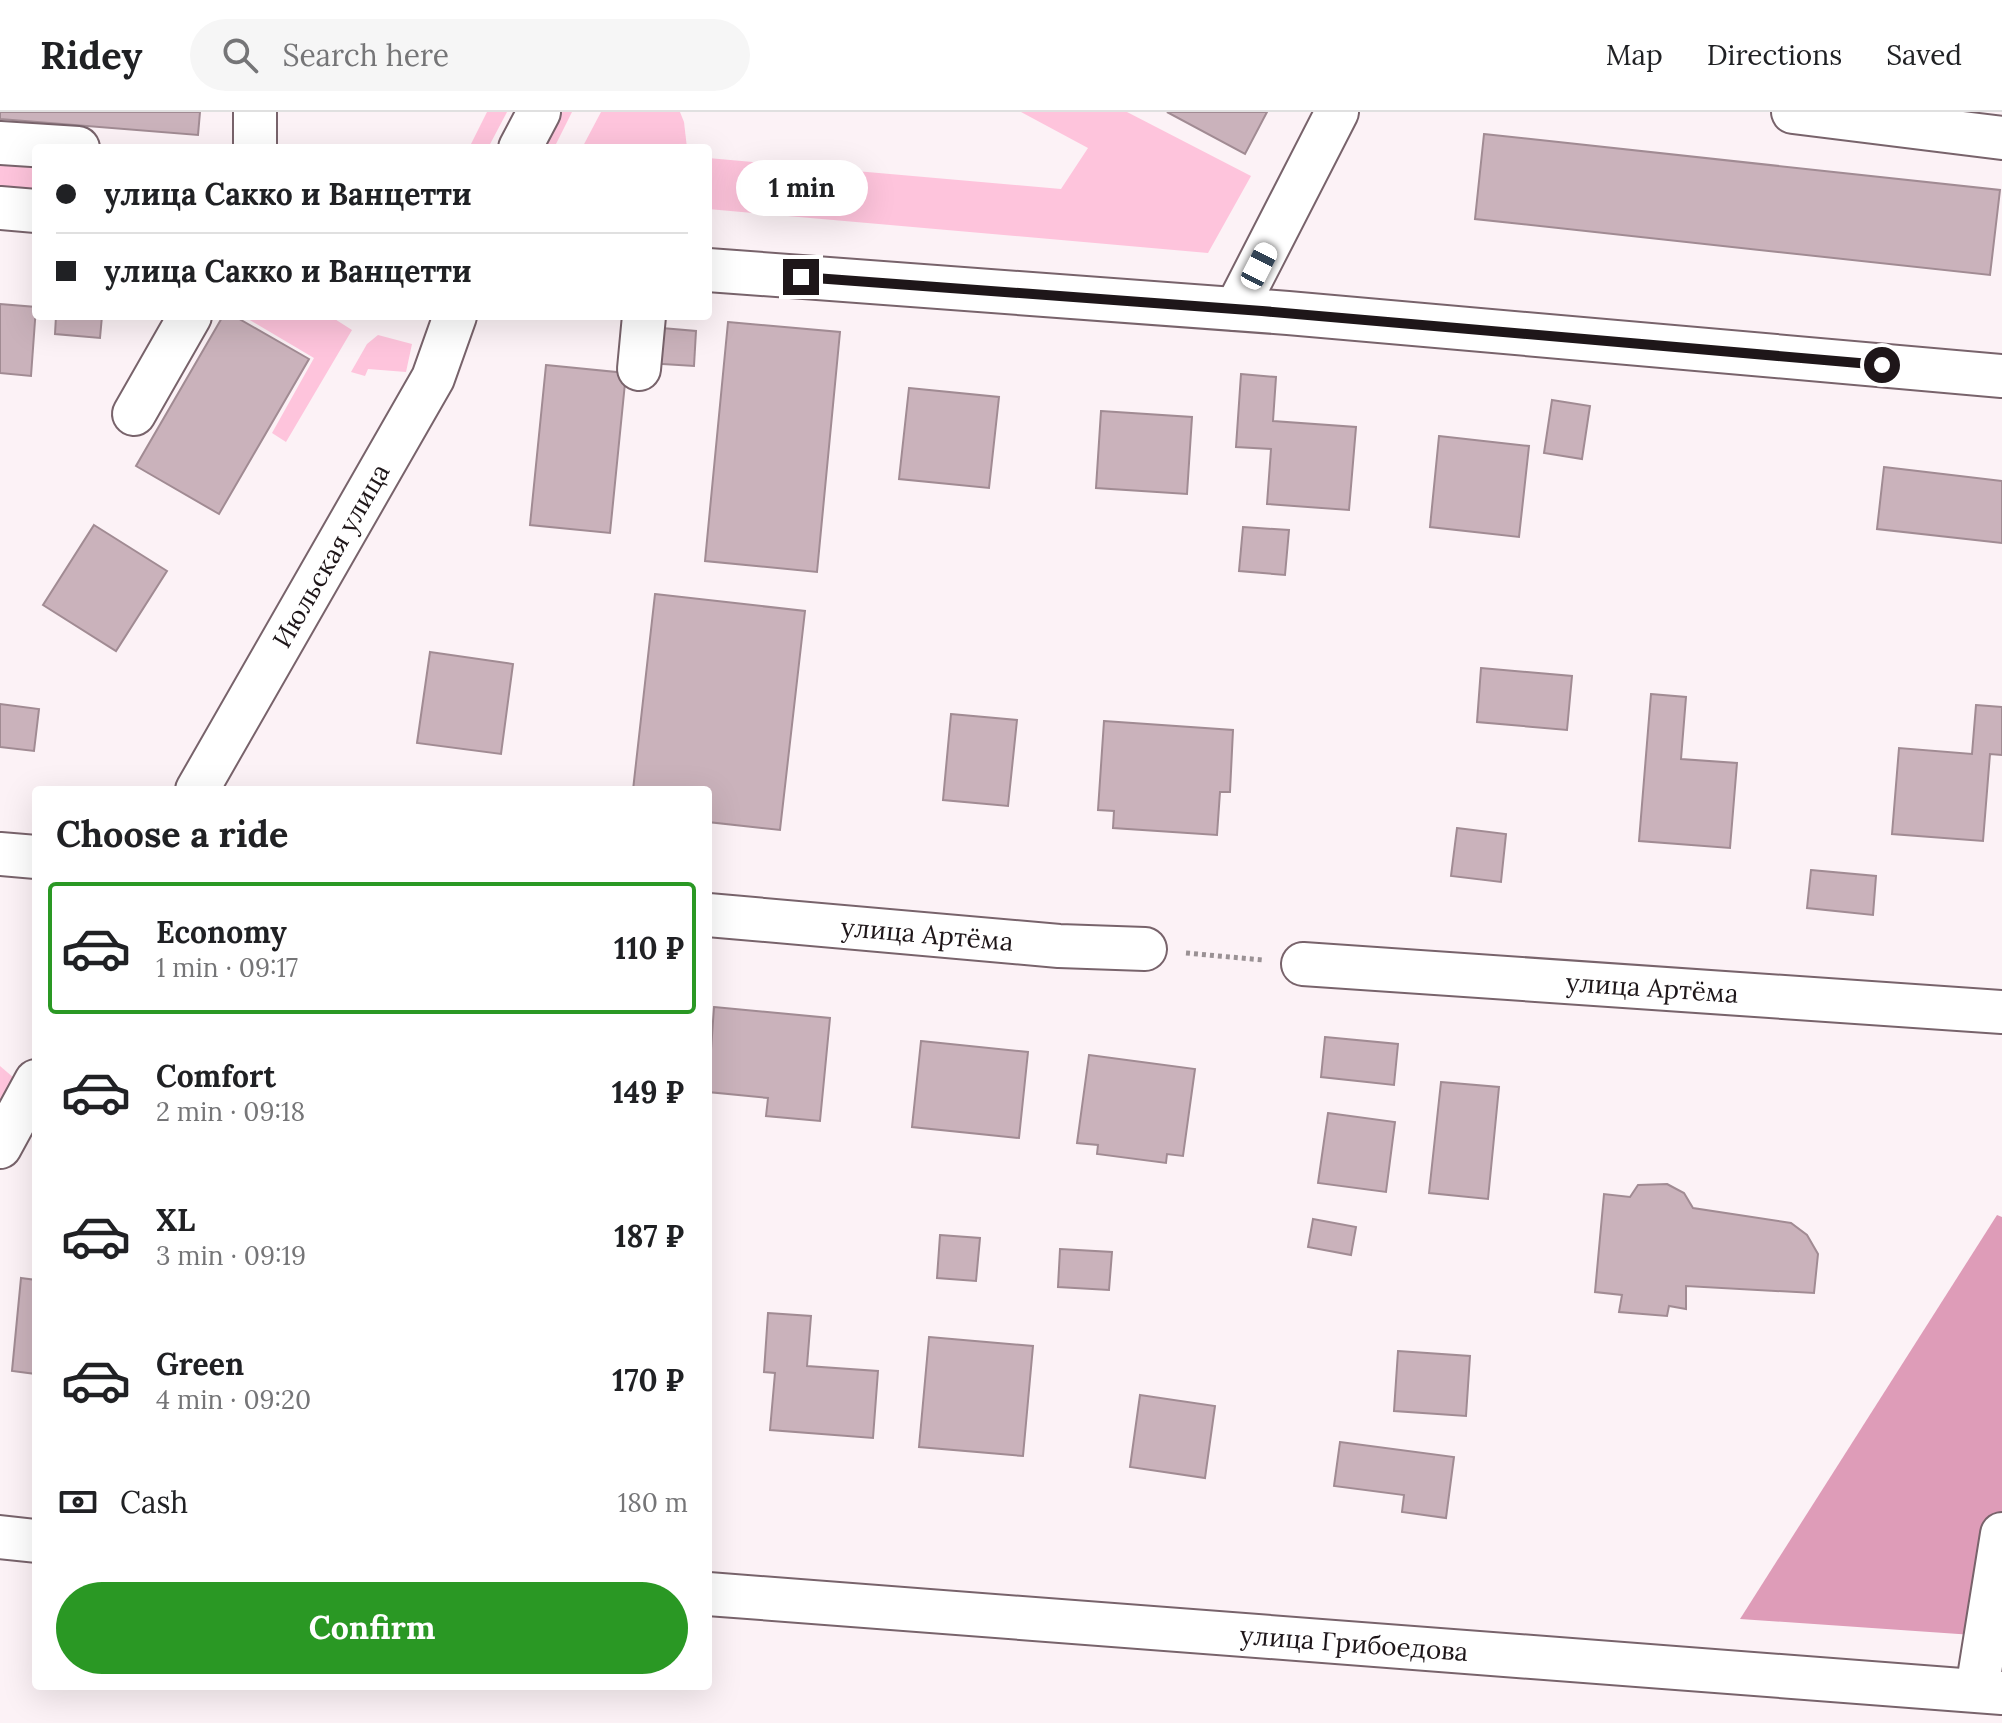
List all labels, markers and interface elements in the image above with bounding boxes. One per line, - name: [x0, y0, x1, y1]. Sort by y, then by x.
- search box: [190, 19, 750, 91]
- text: Ridey: [40, 31, 142, 79]
- icon: search: [218, 33, 262, 77]
- text: Search here: [282, 36, 449, 74]
- text: Map: [1606, 37, 1663, 73]
- text: Directions: [1707, 37, 1842, 73]
- text: Saved: [1886, 37, 1962, 73]
- callout: 1 min: [735, 161, 867, 217]
- text: 1 min: [769, 171, 835, 204]
- text: улица Сакко и Ванцетти: [104, 175, 472, 213]
- car: [1237, 239, 1281, 293]
- text: улица Сакко и Ванцетти: [104, 252, 472, 290]
- route end: [783, 259, 819, 295]
- route start: [1864, 347, 1900, 383]
- street label: Июльская улица: [265, 457, 397, 654]
- text: Choose a ride: [56, 811, 288, 857]
- street label: улица Артёма: [840, 910, 1015, 958]
- icon: car: [60, 912, 132, 984]
- text: Economy: [156, 913, 287, 951]
- text: 110 ₽: [614, 929, 684, 967]
- text: 1 min · 09:17: [156, 951, 298, 984]
- street label: улица Артёма: [1565, 965, 1740, 1010]
- icon: car: [60, 1056, 132, 1128]
- text: Comfort: [156, 1057, 276, 1095]
- text: 149 ₽: [612, 1073, 684, 1111]
- text: 2 min · 09:18: [156, 1095, 305, 1128]
- icon: car: [60, 1200, 132, 1272]
- text: XL: [156, 1201, 195, 1239]
- text: 187 ₽: [614, 1217, 684, 1255]
- text: 3 min · 09:19: [156, 1239, 306, 1272]
- icon: car: [60, 1344, 132, 1416]
- text: Green: [156, 1345, 244, 1383]
- text: 170 ₽: [612, 1361, 684, 1399]
- text: 4 min · 09:20: [156, 1383, 311, 1416]
- icon: cash: [56, 1480, 100, 1524]
- text: Cash: [120, 1483, 188, 1521]
- text: 180 m: [618, 1486, 688, 1519]
- button: Confirm: [56, 1582, 688, 1674]
- street label: улица Грибоедова: [1239, 1618, 1469, 1668]

